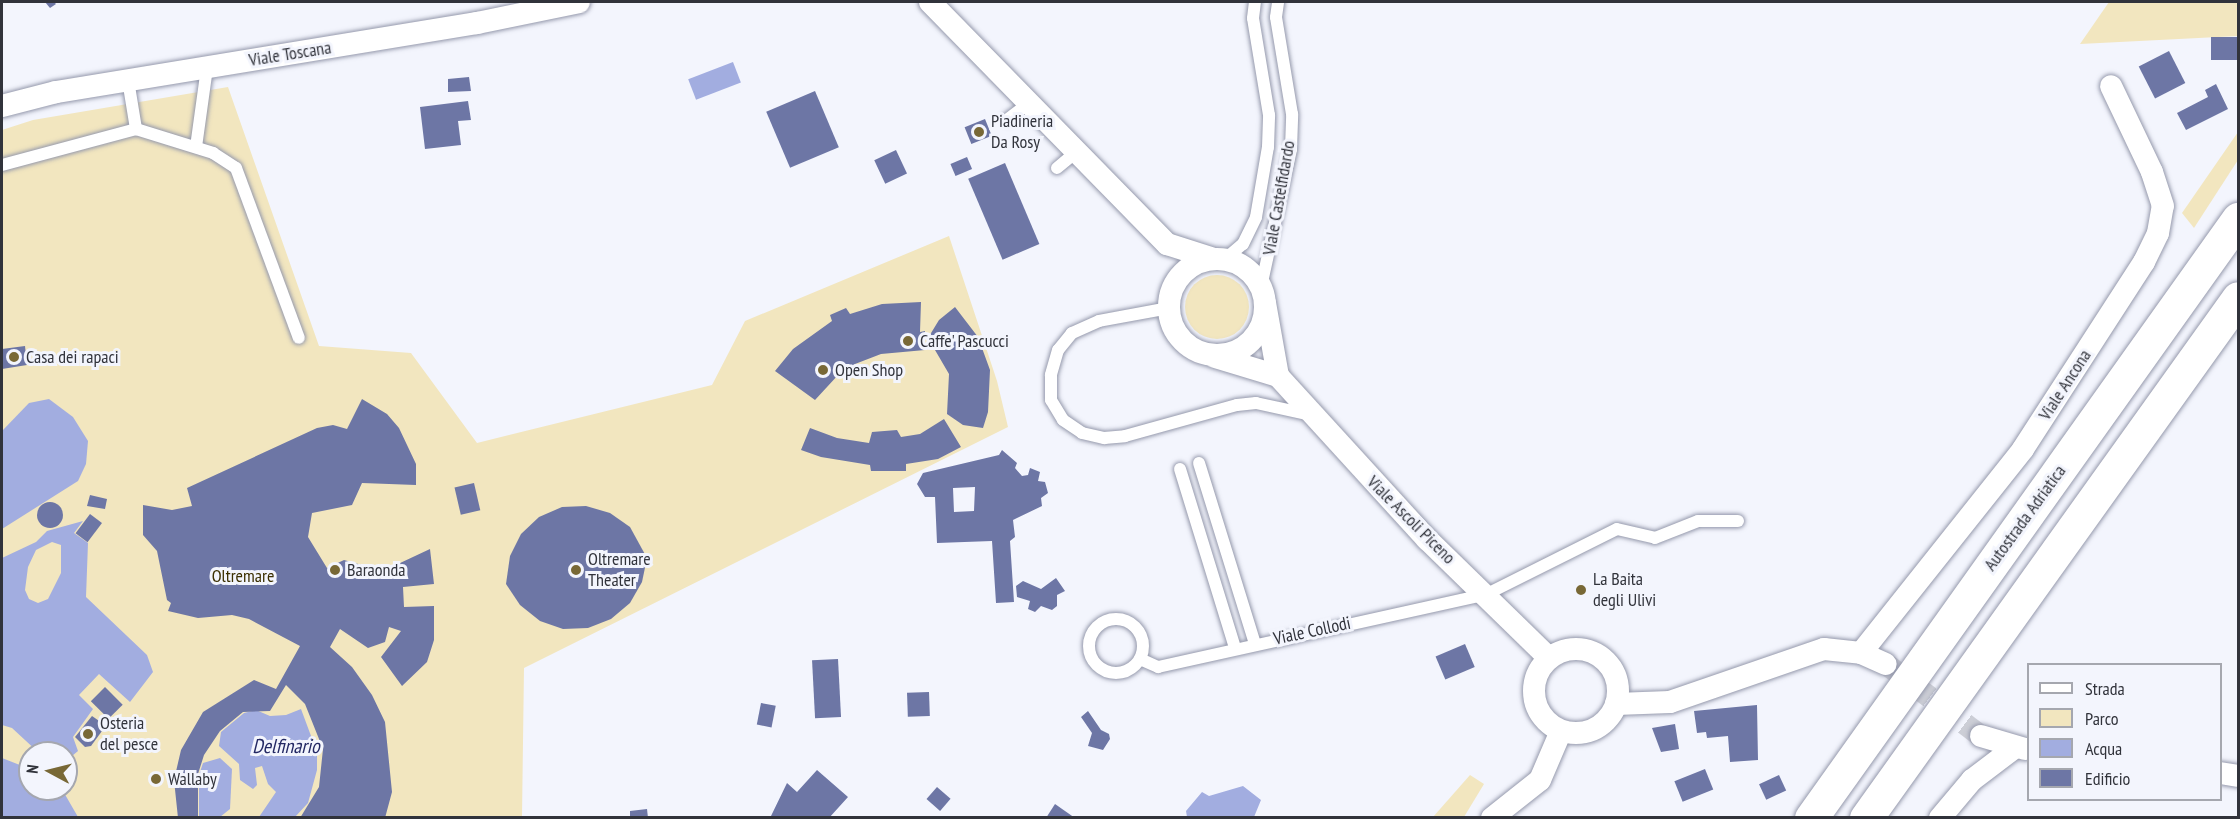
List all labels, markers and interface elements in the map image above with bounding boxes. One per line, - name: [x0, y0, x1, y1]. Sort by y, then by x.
- street label: Viale Toscana: [247, 37, 333, 71]
- place label: Piadineria Da Rosy: [991, 111, 1053, 154]
- marker: Piadineria Da Rosy: [972, 125, 986, 139]
- street label: Viale Castelfidardo: [1258, 139, 1300, 257]
- place label: Caffe' Pascucci: [920, 330, 1010, 352]
- marker: Caffe' Pascucci: [901, 334, 915, 348]
- street label: Viale Ancona: [2034, 345, 2096, 425]
- place label: Casa dei rapaci: [26, 346, 119, 368]
- marker: Casa dei rapaci: [7, 350, 21, 364]
- place label: Open Shop: [835, 359, 903, 381]
- marker: Open Shop: [816, 363, 830, 377]
- street label: Autostrada Adriatica: [1979, 461, 2071, 575]
- street label: Viale Ascoli Piceno: [1362, 471, 1460, 569]
- place label: Oltremare Theater: [588, 549, 651, 592]
- place label: Baraonda: [347, 559, 405, 581]
- marker: Baraonda: [328, 563, 342, 577]
- marker: Oltremare Theater: [569, 563, 583, 577]
- park label: Oltremare: [212, 565, 274, 587]
- place label: La Baita degli Ulivi: [1593, 569, 1656, 612]
- marker: La Baita degli Ulivi: [1574, 583, 1588, 597]
- street label: Viale Collodi: [1271, 612, 1353, 650]
- legend: [2027, 663, 2222, 801]
- text: Strada: [2085, 677, 2125, 700]
- text: Parco: [2085, 707, 2119, 730]
- place label: Osteria del pesce: [100, 713, 158, 756]
- marker: Osteria del pesce: [81, 727, 95, 741]
- water label: Delfinario: [252, 734, 320, 758]
- text: Acqua: [2085, 737, 2122, 760]
- north arrow: [18, 741, 78, 801]
- text: N: [22, 764, 43, 775]
- text: Edificio: [2085, 767, 2130, 790]
- place label: Wallaby: [168, 768, 217, 790]
- marker: Wallaby: [149, 772, 163, 786]

